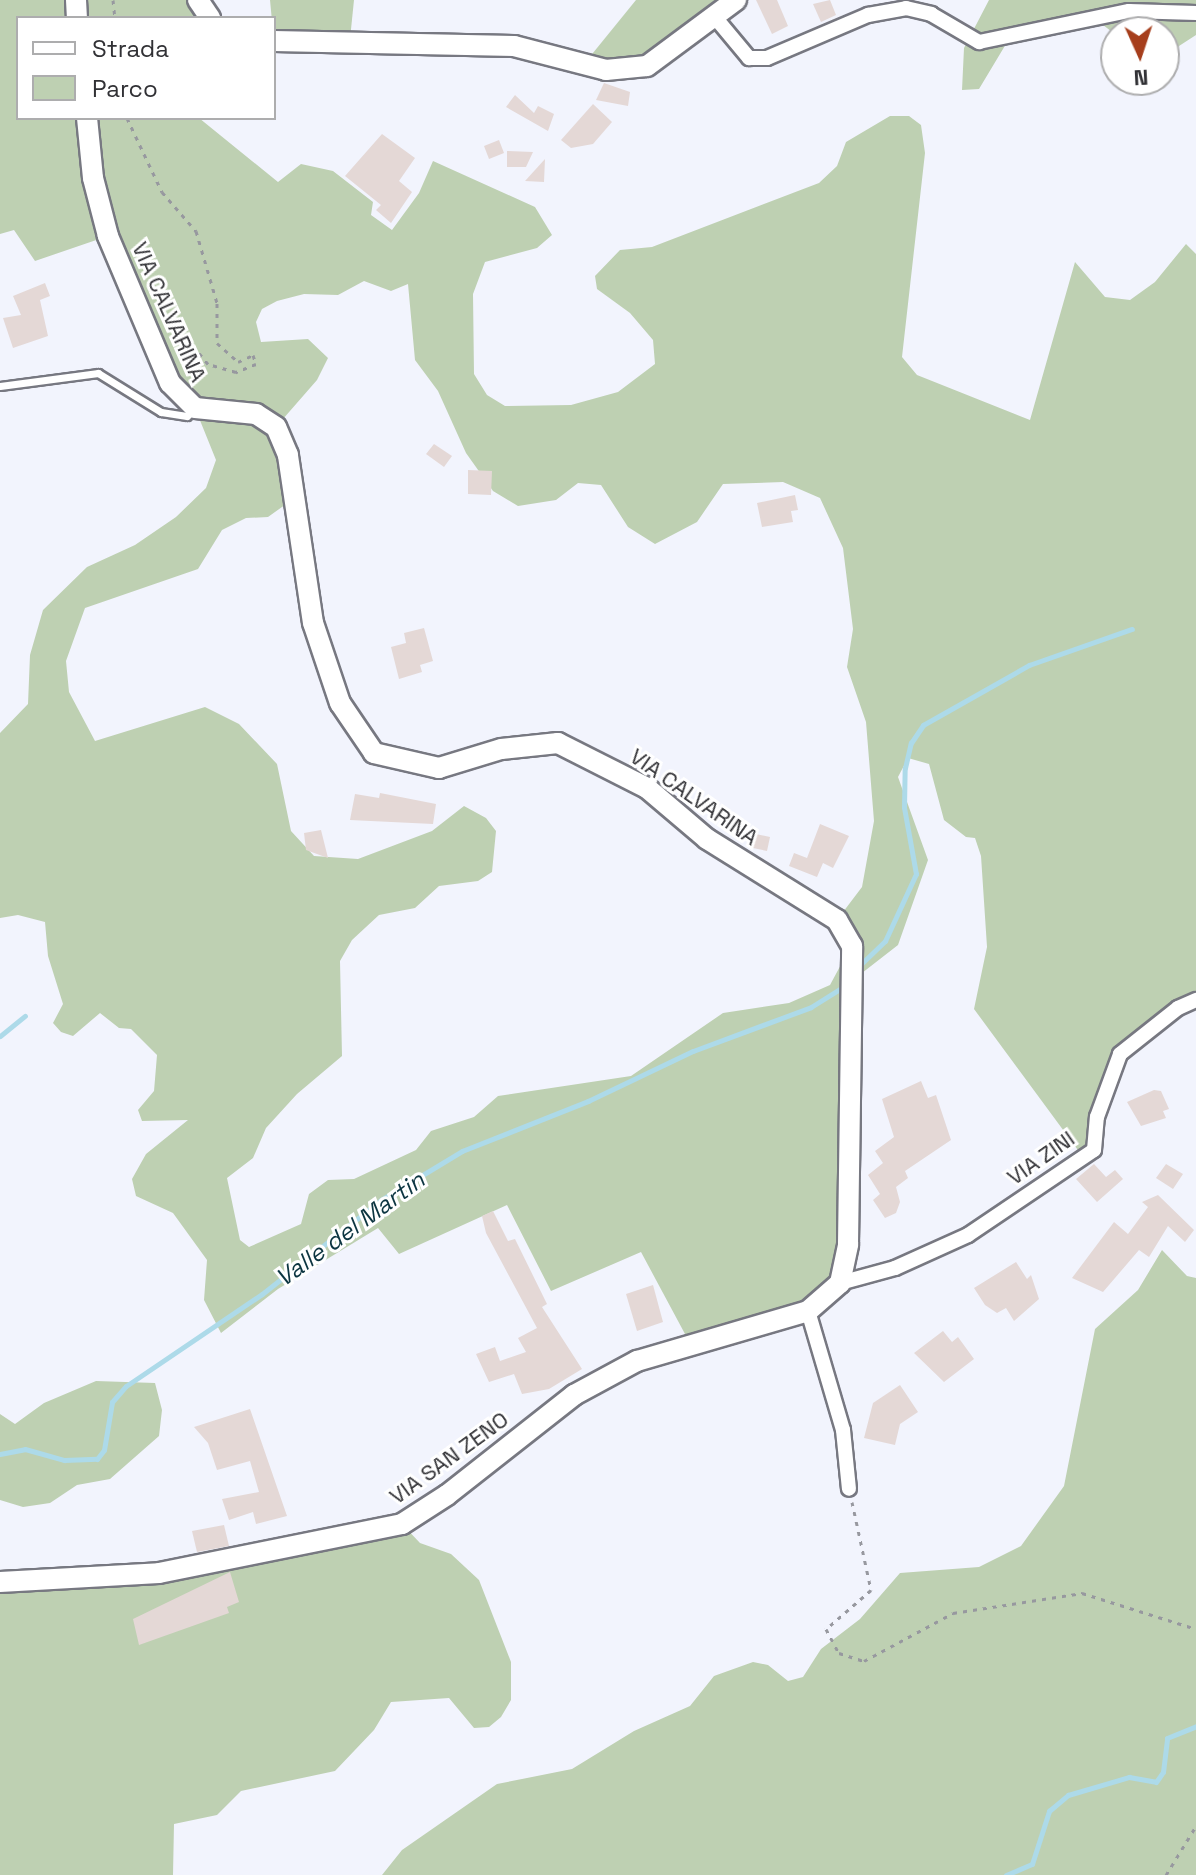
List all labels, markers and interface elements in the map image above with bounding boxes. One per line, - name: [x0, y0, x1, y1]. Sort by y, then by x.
- legend: [16, 16, 276, 120]
- north arrow: [1100, 16, 1180, 96]
- text: Strada: [92, 33, 169, 64]
- text: N: [1133, 64, 1149, 92]
- text: Parco: [92, 73, 158, 104]
- street label: VIA CALVARINA: [126, 238, 212, 386]
- street label: VIA CALVARINA: [625, 743, 763, 851]
- street label: VIA ZINI: [1002, 1125, 1080, 1191]
- water label: Valle del Martin: [270, 1165, 430, 1293]
- street label: VIA SAN ZENO: [384, 1406, 514, 1510]

